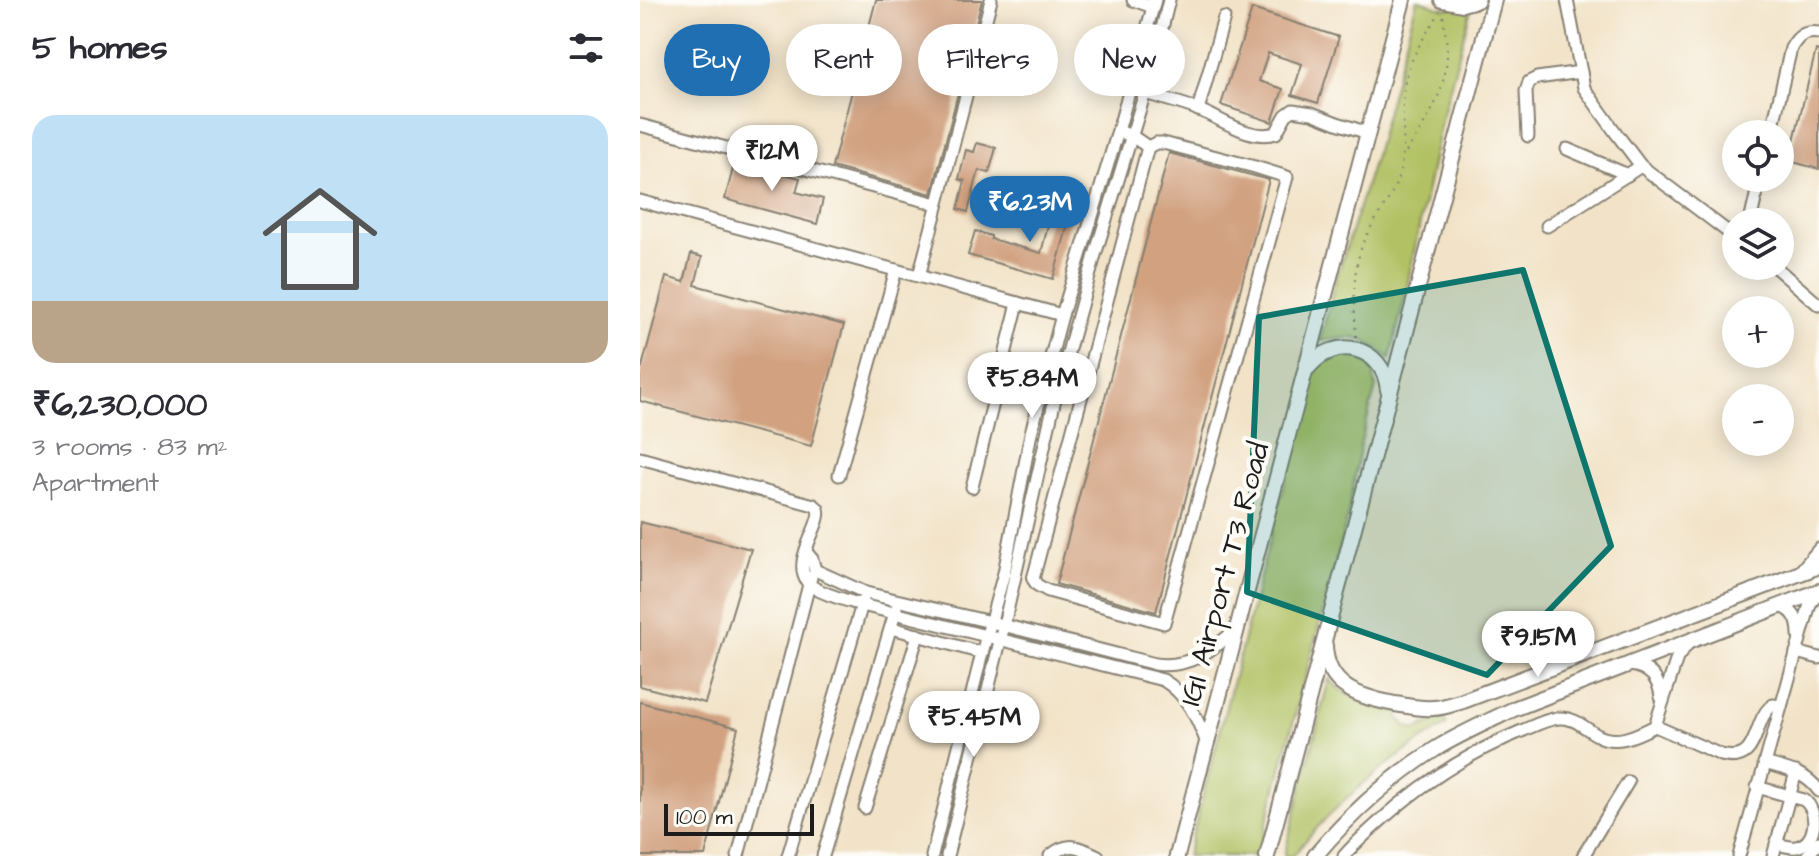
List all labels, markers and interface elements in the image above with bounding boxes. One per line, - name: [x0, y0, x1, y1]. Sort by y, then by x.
- text: 5 homes: [32, 24, 168, 72]
- chip: Buy: [664, 24, 770, 96]
- chip: Rent: [786, 24, 902, 96]
- chip: Filters: [918, 24, 1058, 96]
- chip: New: [1074, 24, 1185, 96]
- icon: filters: [564, 26, 608, 70]
- map controls: [1722, 120, 1794, 456]
- button: locate: [1722, 120, 1794, 192]
- pin: ₹12M: [725, 125, 819, 193]
- text: ₹12M: [745, 133, 799, 169]
- icon: home: [248, 167, 392, 311]
- pin: ₹6.23M: [965, 176, 1095, 244]
- text: ₹6.23M: [988, 184, 1072, 220]
- button: layers: [1722, 208, 1794, 280]
- button: +: [1722, 296, 1794, 368]
- pin: ₹5.84M: [967, 352, 1097, 420]
- text: ₹5.84M: [986, 360, 1079, 396]
- text: ₹6,230,000: [32, 381, 207, 429]
- button: −: [1722, 384, 1794, 456]
- text: 3 rooms · 83 m²: [32, 429, 227, 465]
- street label: IGI Airport T3 Road: [1170, 438, 1280, 710]
- text: Apartment: [32, 465, 159, 501]
- pin: ₹9.15M: [1473, 611, 1603, 679]
- text: ₹9.15M: [1500, 619, 1576, 655]
- pin: ₹5.45M: [909, 691, 1039, 759]
- text: ₹5.45M: [927, 699, 1021, 735]
- scale bar: [664, 800, 814, 836]
- text: 100 m: [676, 802, 733, 833]

